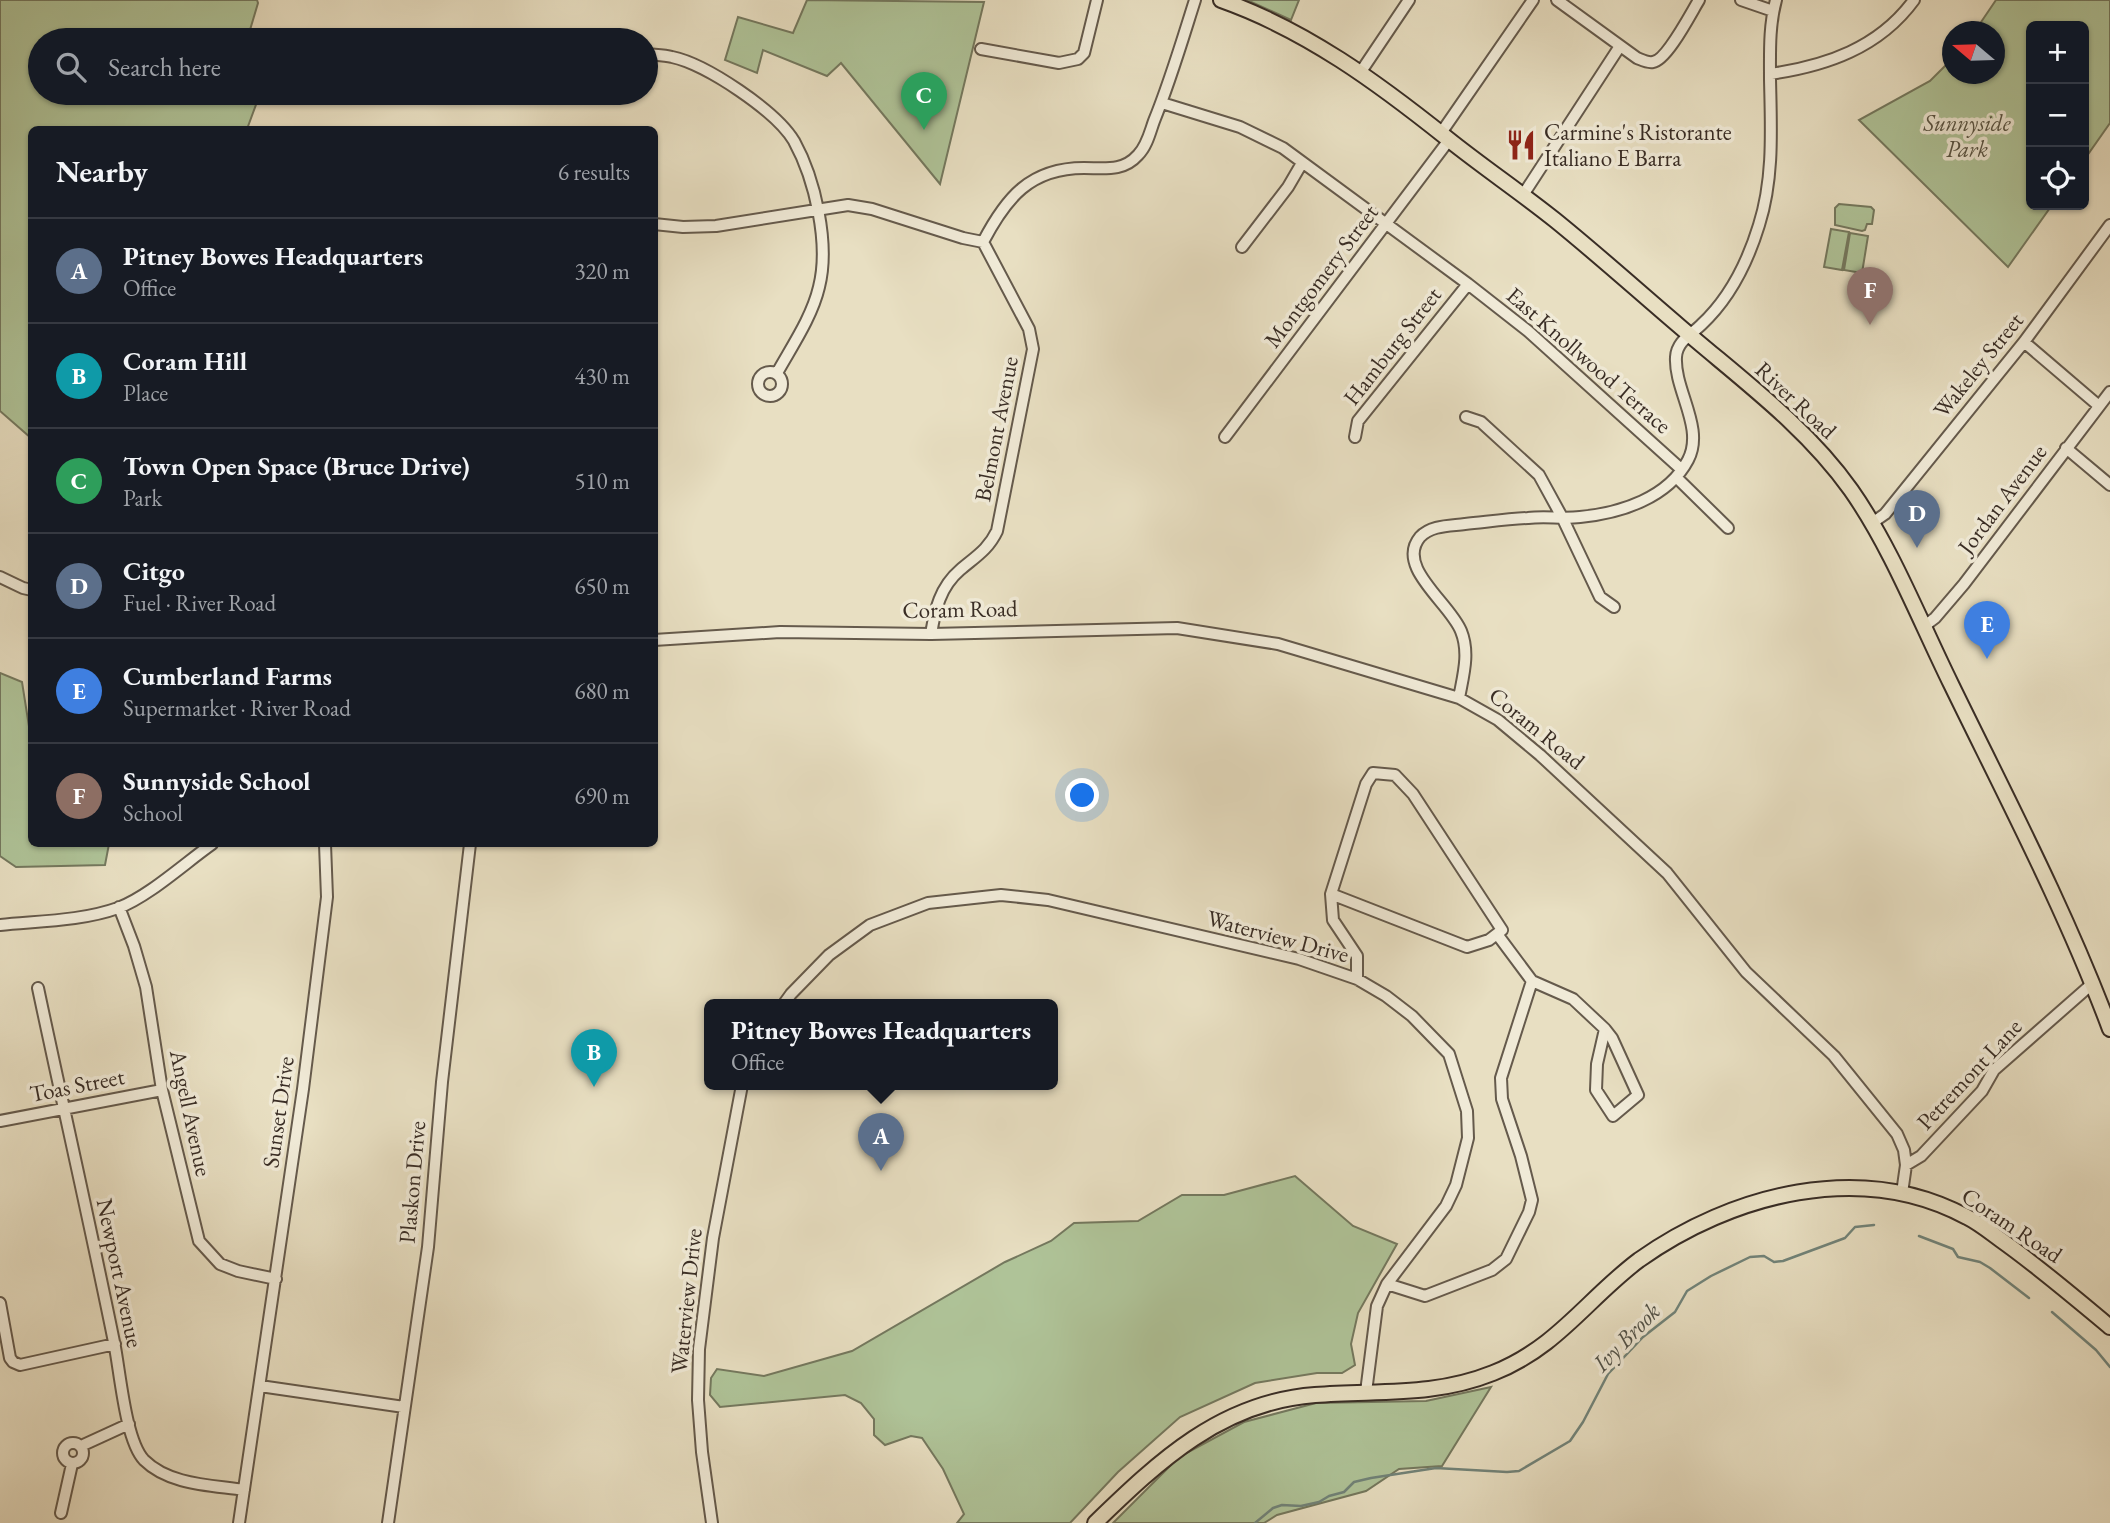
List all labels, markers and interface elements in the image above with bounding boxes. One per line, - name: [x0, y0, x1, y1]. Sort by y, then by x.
- north arrow: [1942, 21, 2005, 84]
- map controls: [2026, 21, 2089, 210]
- button: +: [2026, 21, 2089, 84]
- search box: [28, 28, 658, 105]
- icon: search: [52, 48, 90, 86]
- text: Search here: [108, 50, 221, 84]
- pin: C: [901, 72, 947, 130]
- button: −: [2026, 84, 2089, 147]
- park label: Sunnyside Park: [1922, 108, 2012, 164]
- place label: Carmine's Ristorante Italiano E Barra: [1544, 117, 1732, 173]
- restaurant icon: Carmine's Ristorante Italiano E Barra: [1504, 128, 1538, 162]
- button: locate: [2026, 147, 2089, 210]
- text: Nearby: [56, 152, 148, 191]
- text: 6 results: [558, 157, 630, 187]
- street label: Montgomery Street: [1257, 198, 1385, 354]
- text: Pitney Bowes Headquarters: [123, 239, 423, 273]
- text: A: [71, 256, 87, 286]
- text: 320 m: [574, 256, 630, 286]
- pin: F: [1847, 267, 1893, 325]
- text: Office: [123, 273, 176, 303]
- street label: Hamburg Street: [1336, 280, 1448, 411]
- street label: East Knollwood Terrace: [1500, 280, 1678, 440]
- street label: Wakeley Street: [1926, 305, 2030, 424]
- text: Coram Hill: [123, 344, 247, 378]
- street label: Belmont Avenue: [967, 354, 1025, 504]
- street label: River Road: [1749, 355, 1843, 446]
- text: B: [72, 361, 86, 391]
- text: 430 m: [574, 361, 630, 391]
- text: Place: [123, 378, 168, 408]
- street label: Jordan Avenue: [1950, 438, 2053, 562]
- text: Town Open Space (Bruce Drive): [123, 449, 470, 483]
- text: C: [71, 466, 87, 496]
- text: 510 m: [574, 466, 630, 496]
- text: Park: [123, 483, 162, 513]
- pin: D: [1894, 490, 1940, 548]
- text: Citgo: [123, 554, 185, 588]
- text: D: [70, 571, 88, 601]
- text: 650 m: [574, 571, 630, 601]
- text: Fuel · River Road: [123, 588, 276, 618]
- street label: Coram Road: [902, 593, 1018, 625]
- pin: E: [1964, 601, 2010, 659]
- text: Cumberland Farms: [123, 659, 332, 693]
- text: E: [72, 676, 86, 706]
- text: 680 m: [574, 676, 630, 706]
- street label: Coram Road: [1483, 680, 1591, 776]
- text: Supermarket · River Road: [123, 693, 351, 723]
- text: Sunnyside School: [123, 764, 311, 798]
- your location: [1065, 778, 1099, 812]
- text: F: [73, 781, 85, 811]
- text: 690 m: [574, 781, 630, 811]
- text: School: [123, 798, 183, 828]
- street label: Waterview Drive: [1204, 903, 1352, 969]
- popup: [704, 999, 1058, 1090]
- street label: Petremont Lane: [1910, 1012, 2028, 1136]
- text: Pitney Bowes Headquarters: [731, 1013, 1031, 1047]
- pin: B: [571, 1029, 617, 1087]
- street label: Angell Avenue: [163, 1046, 219, 1179]
- text: Office: [731, 1047, 784, 1077]
- street label: Sunset Drive: [255, 1054, 301, 1170]
- street label: Toas Street: [27, 1061, 128, 1109]
- pin: A: [858, 1113, 904, 1171]
- street label: Plaskon Drive: [392, 1119, 432, 1245]
- street label: Coram Road: [1956, 1180, 2068, 1270]
- street label: Newport Avenue: [90, 1196, 150, 1350]
- street label: Waterview Drive: [663, 1227, 709, 1375]
- water label: Ivy Brook: [1585, 1296, 1667, 1379]

